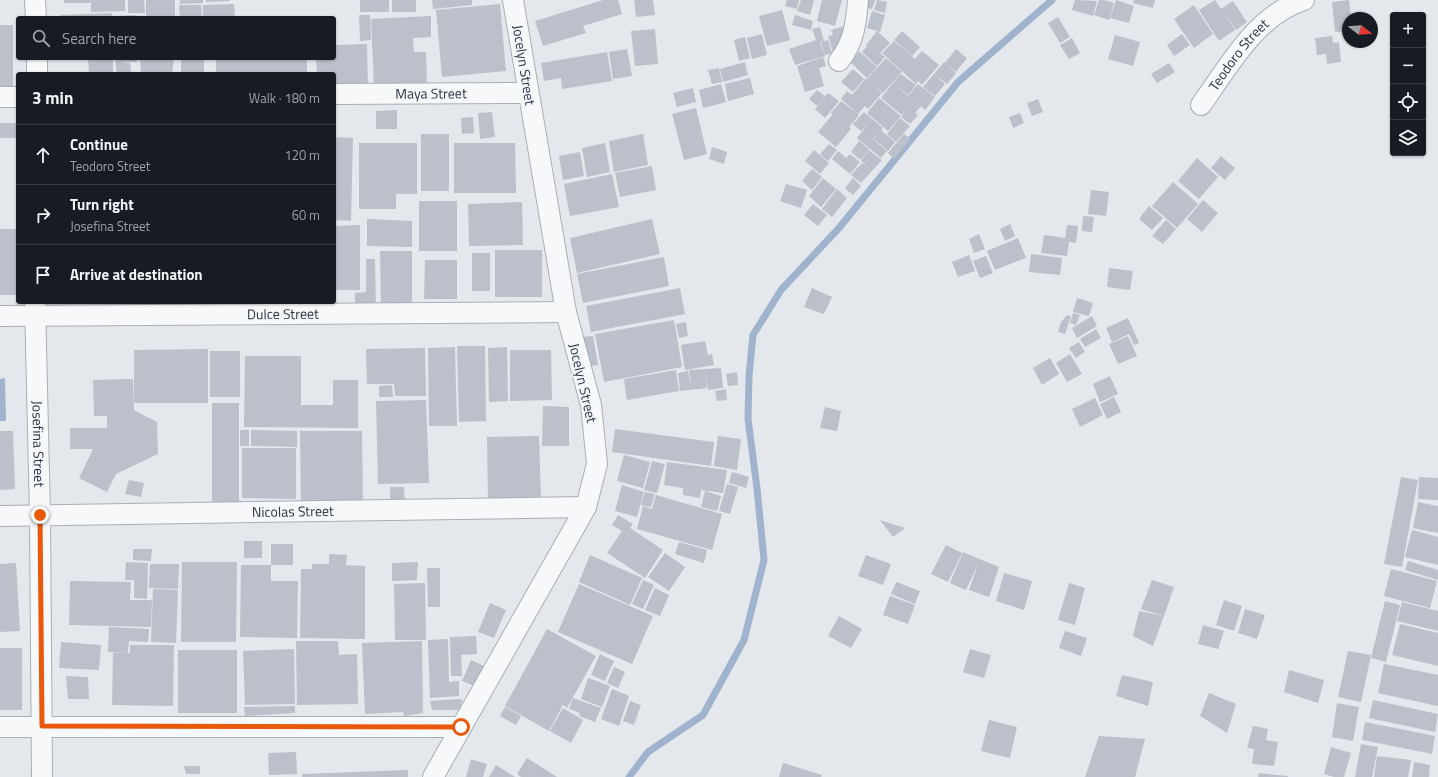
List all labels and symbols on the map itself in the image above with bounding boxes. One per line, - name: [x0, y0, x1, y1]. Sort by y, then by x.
- north arrow: [1342, 12, 1378, 48]
- street label: Teodoro Street: [1203, 13, 1273, 95]
- street label: Jocelyn Street: [508, 23, 541, 107]
- street label: Maya Street: [395, 82, 467, 104]
- street label: Dulce Street: [247, 303, 319, 324]
- street label: Jocelyn Street: [564, 341, 603, 425]
- street label: Josefina Street: [27, 400, 50, 488]
- street label: Nicolas Street: [252, 500, 334, 522]
- route end: [31, 506, 49, 524]
- route start: [452, 718, 470, 736]

